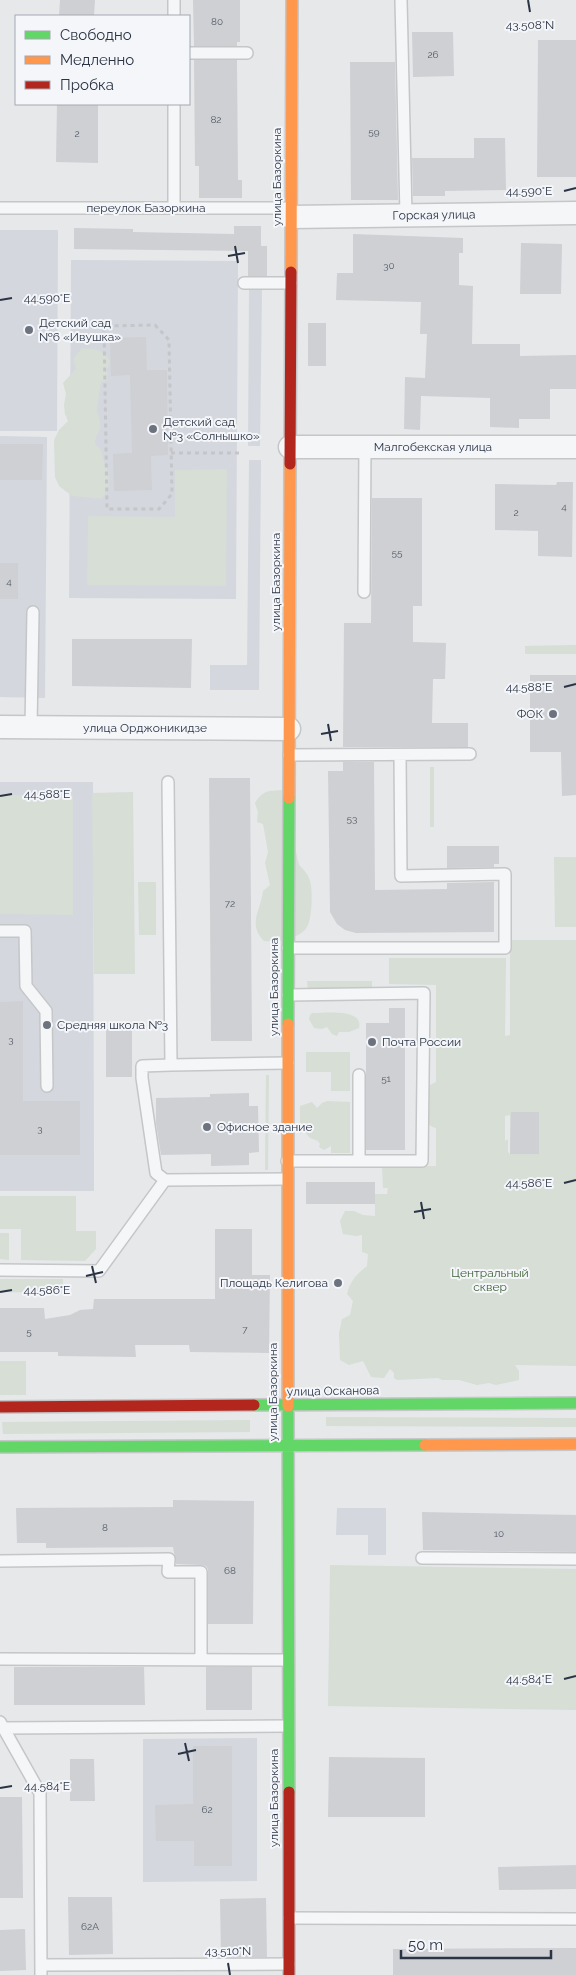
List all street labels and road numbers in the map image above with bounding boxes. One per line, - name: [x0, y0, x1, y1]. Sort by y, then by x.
- street label: улица Базоркина: [270, 128, 284, 226]
- street label: переулок Базоркина: [86, 201, 206, 215]
- street label: Горская улица: [392, 207, 476, 223]
- street label: Малгобекская улица: [374, 440, 492, 454]
- street label: улица Базоркина: [269, 533, 283, 631]
- street label: улица Орджоникидзе: [83, 721, 207, 735]
- street label: улица Базоркина: [267, 938, 281, 1036]
- street label: улица Базоркина: [266, 1343, 280, 1441]
- street label: улица Осканова: [287, 1383, 379, 1399]
- street label: улица Базоркина: [267, 1749, 281, 1847]

